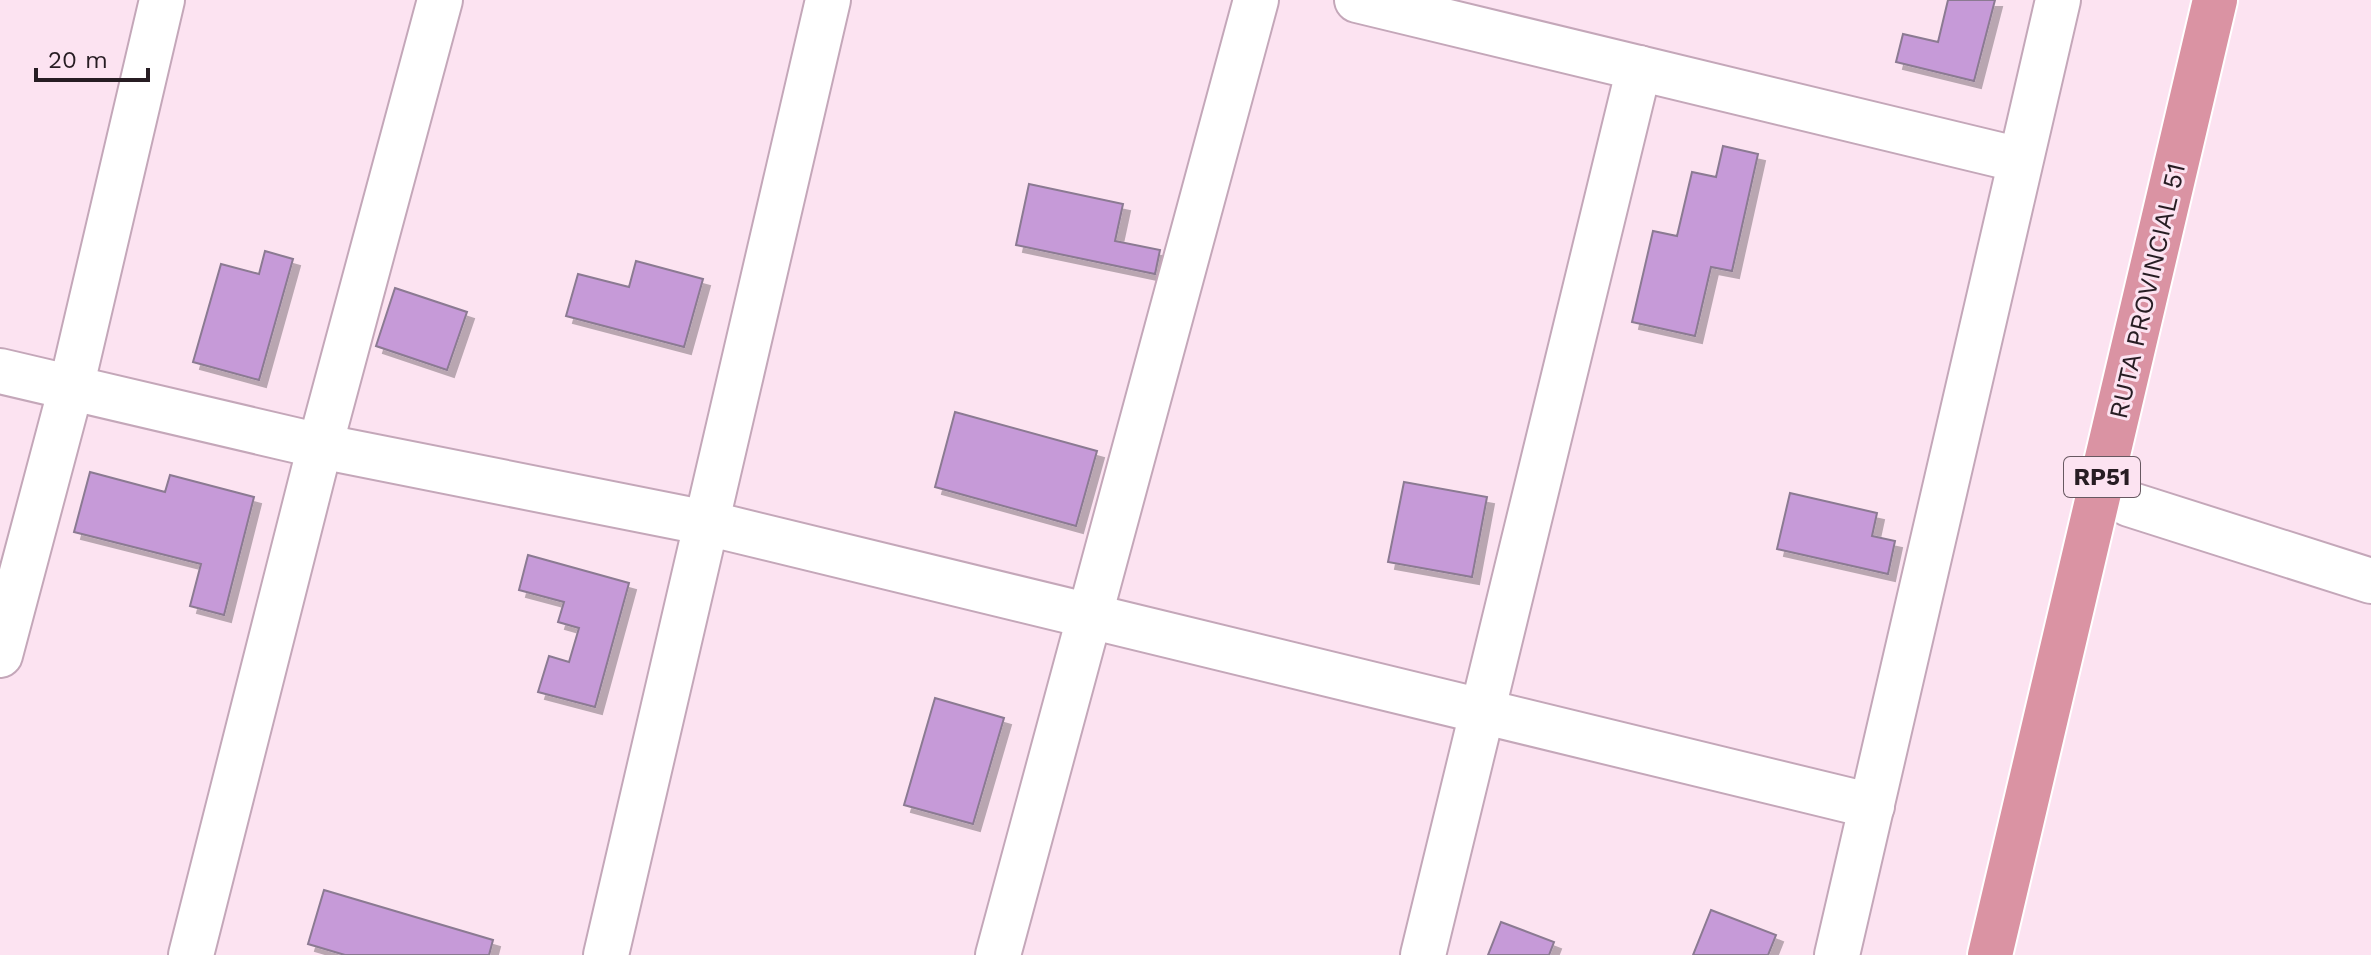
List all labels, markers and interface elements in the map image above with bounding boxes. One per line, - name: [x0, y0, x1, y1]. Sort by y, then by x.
- scale bar: [36, 32, 148, 82]
- text: 20 m: [48, 46, 108, 74]
- street label: RUTA PROVINCIAL 51: [2103, 160, 2191, 422]
- road number: RP51: [2064, 457, 2140, 497]

